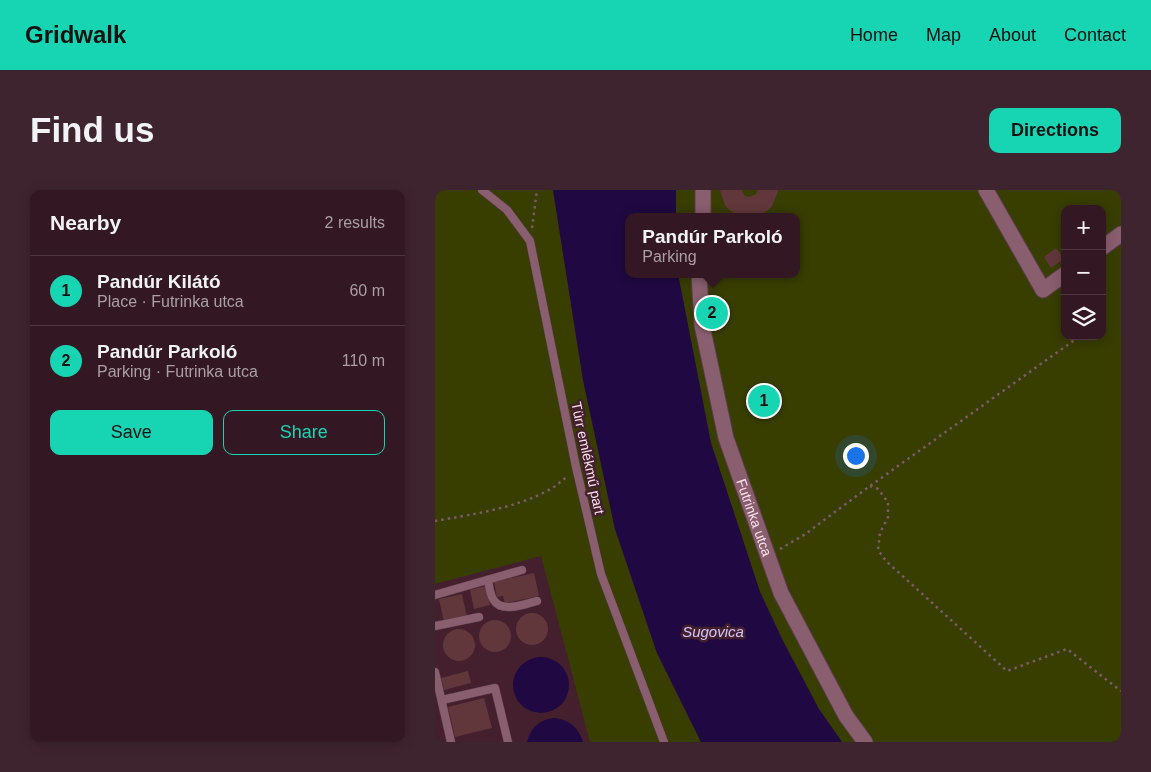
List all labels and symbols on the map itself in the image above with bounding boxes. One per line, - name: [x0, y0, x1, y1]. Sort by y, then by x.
- pin: 2: [696, 294, 728, 332]
- pin: 1: [748, 382, 780, 420]
- street label: Türr emlékmű part: [568, 400, 608, 516]
- your location: [843, 443, 869, 469]
- street label: Futrinka utca: [733, 477, 775, 559]
- water label: Sugovica: [682, 623, 744, 640]

